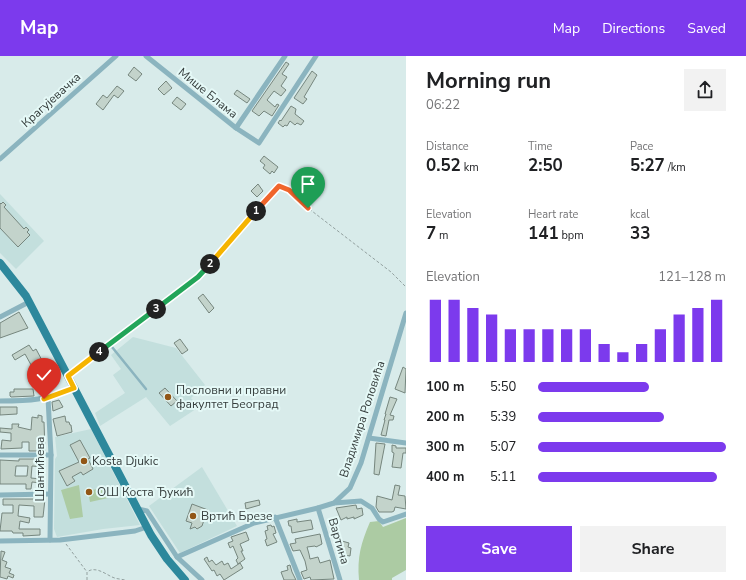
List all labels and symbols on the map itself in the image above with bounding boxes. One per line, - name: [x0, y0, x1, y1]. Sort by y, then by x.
- street label: Мише Блама: [175, 64, 241, 122]
- street label: Крагујевачка: [18, 69, 84, 131]
- pin: [291, 167, 325, 208]
- pin: 1: [246, 201, 266, 221]
- pin: 2: [200, 254, 220, 274]
- pin: 3: [146, 299, 166, 319]
- pin: 4: [89, 342, 109, 362]
- pin: [27, 358, 61, 399]
- street label: Владимира Роловића: [336, 359, 388, 479]
- place label: Пословни и правни факултет Београд: [176, 382, 286, 412]
- marker: Пословни и правни факултет Београд: [163, 392, 173, 402]
- street label: Шантићева: [32, 437, 48, 501]
- place label: Kosta Djukic: [92, 453, 159, 469]
- marker: Kosta Djukic: [79, 456, 89, 466]
- place label: ОШ Коста Ђукић: [97, 484, 194, 500]
- marker: ОШ Коста Ђукић: [84, 487, 94, 497]
- place label: Вртић Брезе: [201, 508, 273, 524]
- marker: Вртић Брезе: [188, 511, 198, 521]
- street label: Вартина: [325, 516, 353, 566]

